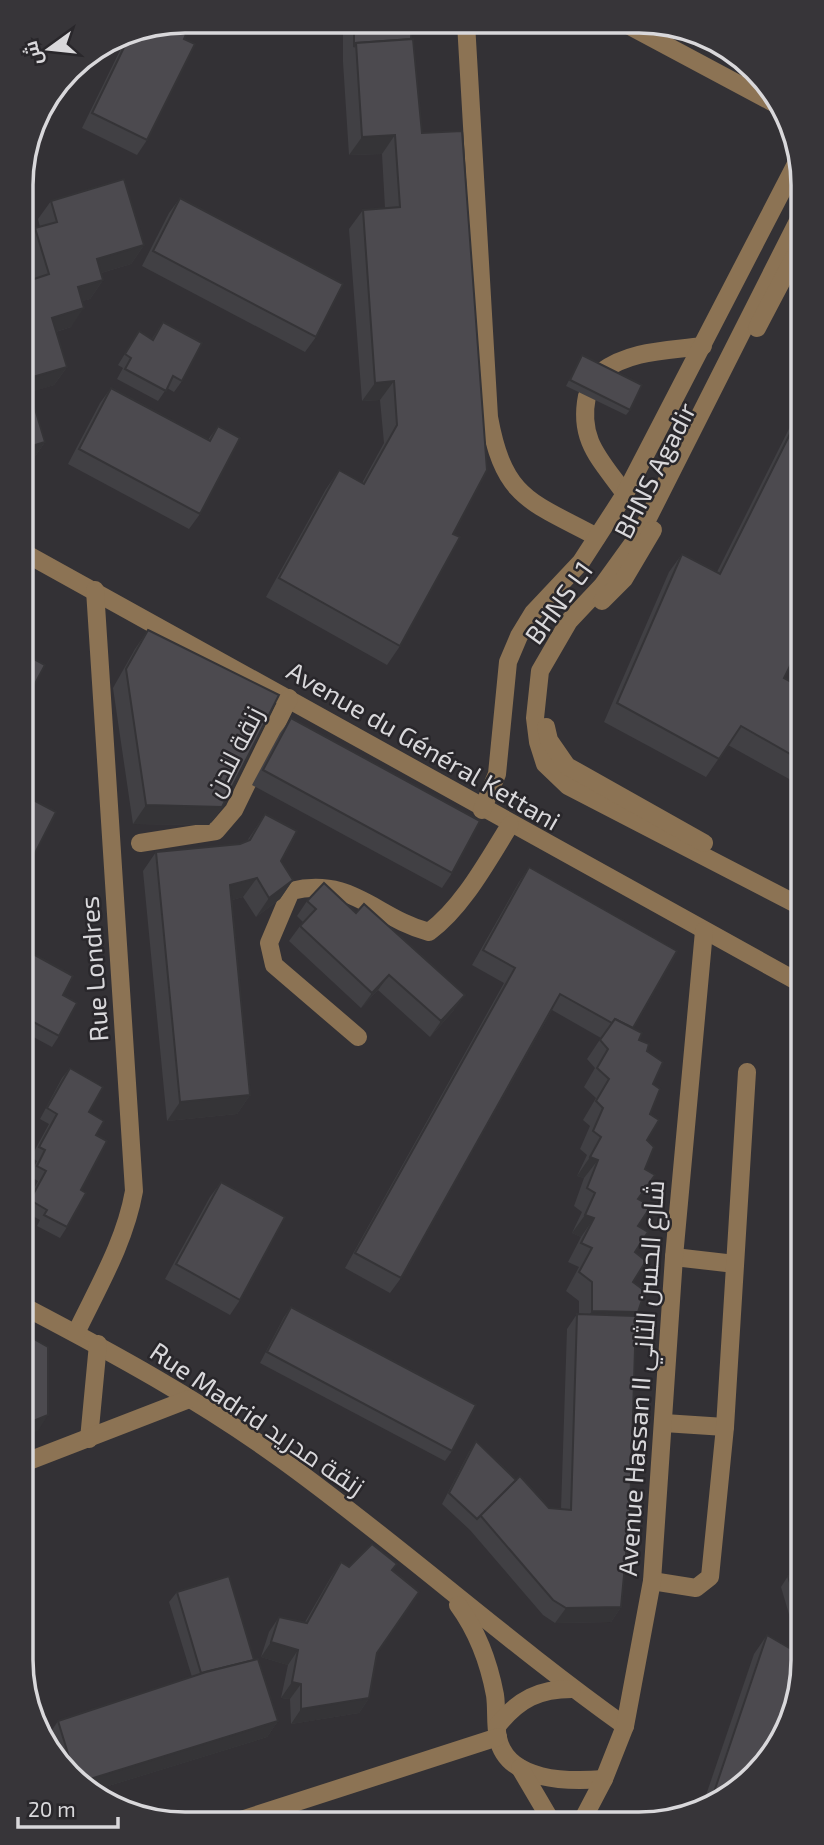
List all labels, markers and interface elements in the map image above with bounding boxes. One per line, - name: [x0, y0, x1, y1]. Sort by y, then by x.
- north arrow: [14, 14, 84, 84]
- text: ش: [18, 39, 47, 68]
- street label: BHNS Agadir: [607, 397, 701, 543]
- street label: BHNS L1: [518, 555, 598, 649]
- street label: Avenue du Général Kettani: [282, 654, 566, 836]
- street label: زنقة لندن: [197, 701, 270, 802]
- street label: Rue Londres: [72, 895, 114, 1043]
- street label: Avenue Hassan II شارع الحسن الثاني: [611, 1179, 676, 1578]
- street label: Rue Madrid زنقة مدريد: [144, 1335, 371, 1502]
- scale bar: [18, 1786, 117, 1830]
- text: 20 m: [28, 1796, 76, 1821]

